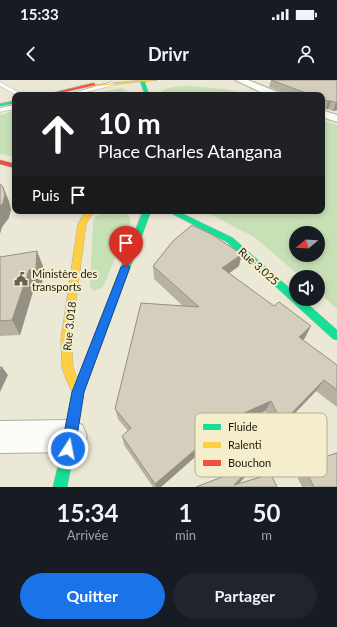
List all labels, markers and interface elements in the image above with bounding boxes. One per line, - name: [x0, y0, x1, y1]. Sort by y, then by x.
- text: 15:33: [20, 5, 59, 23]
- icon: back: [20, 43, 42, 65]
- text: Drivr: [148, 43, 189, 65]
- icon: person: [295, 43, 317, 65]
- text: 10 m: [98, 106, 161, 140]
- icon: ahead: [32, 108, 84, 160]
- text: Place Charles Atangana: [98, 140, 282, 162]
- icon: arrive: [67, 184, 89, 206]
- text: Puis: [32, 186, 59, 204]
- pin: [109, 226, 143, 267]
- north arrow: [289, 226, 325, 262]
- map controls: [289, 226, 325, 306]
- icon: arrive: [115, 232, 137, 254]
- street label: Rue 3.025: [236, 245, 282, 287]
- place label: Ministère des transports: [32, 267, 97, 293]
- button: sound: [289, 270, 325, 306]
- public building icon: Ministère des transports: [13, 271, 29, 287]
- street label: Rue 3.018: [60, 301, 78, 351]
- legend: [195, 413, 327, 477]
- text: Fluide: [228, 420, 258, 433]
- position arrow: [47, 428, 89, 470]
- text: Ralenti: [228, 438, 262, 451]
- text: Bouchon: [228, 456, 271, 469]
- text: 15:34: [57, 498, 118, 527]
- text: 1: [179, 498, 192, 527]
- text: 50: [253, 498, 280, 527]
- text: Arrivée: [67, 527, 108, 543]
- text: min: [175, 527, 196, 543]
- text: m: [261, 527, 272, 543]
- button: Quitter: [20, 573, 165, 619]
- button: Partager: [173, 573, 317, 619]

